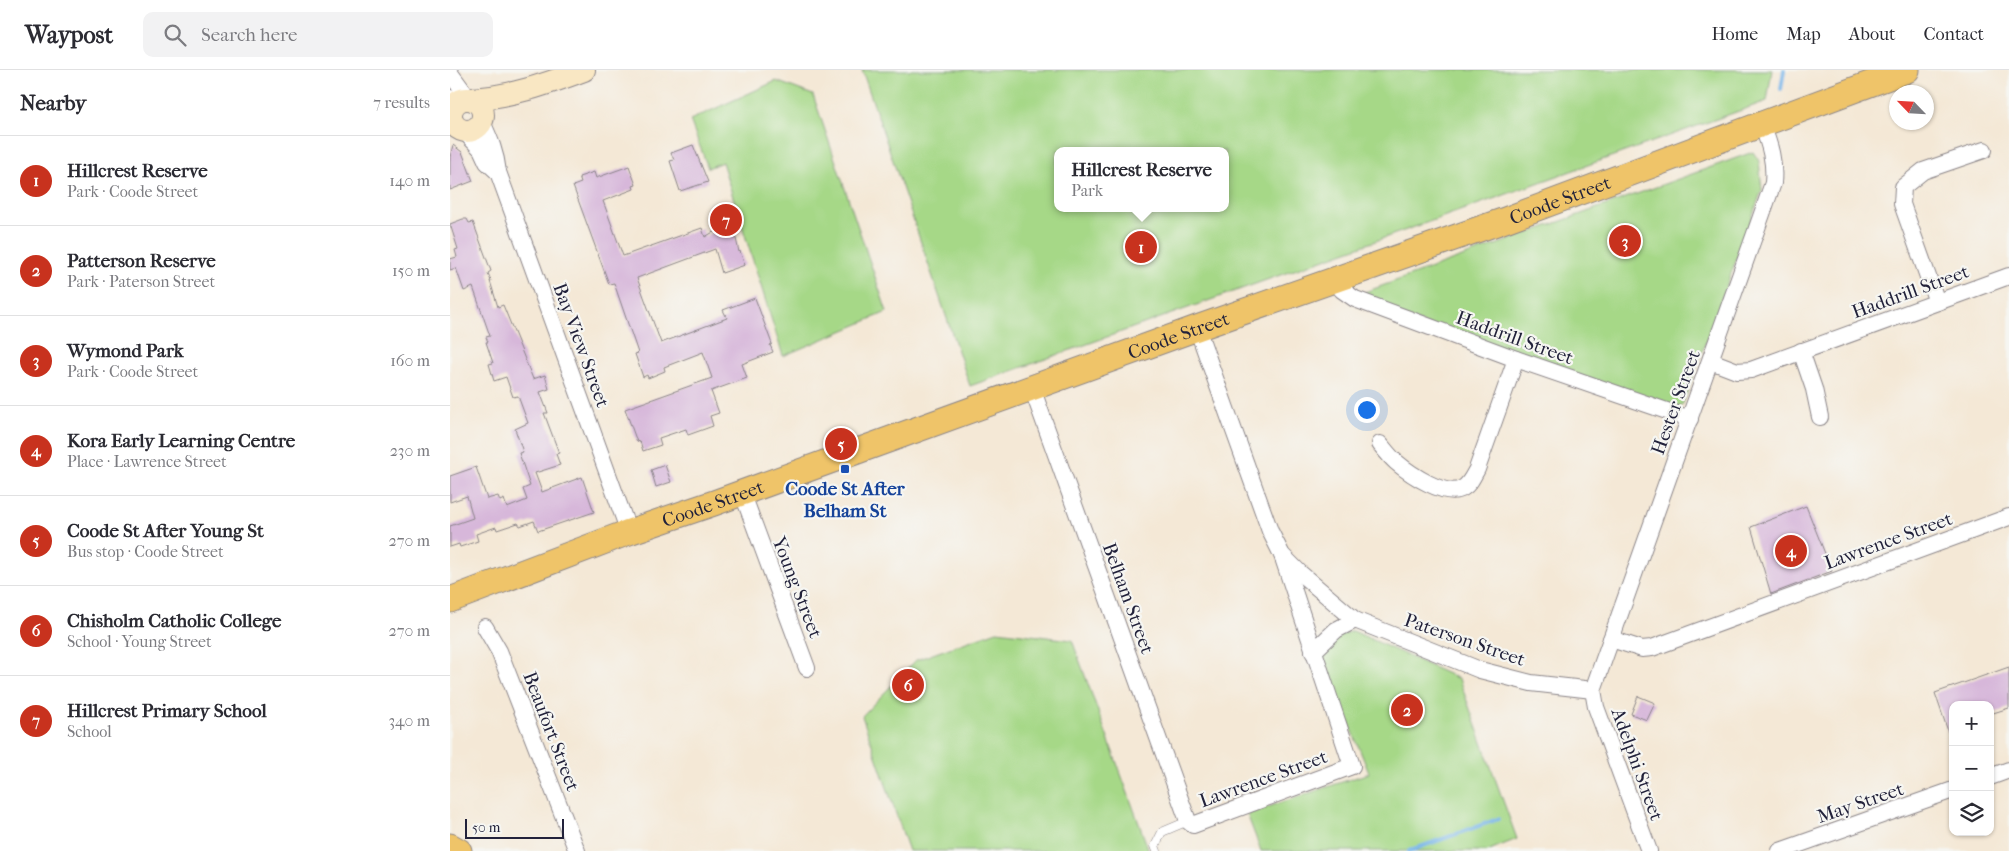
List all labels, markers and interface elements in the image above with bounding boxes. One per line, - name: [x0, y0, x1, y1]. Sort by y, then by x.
- search box: [143, 12, 493, 57]
- text: Waypost: [25, 21, 113, 49]
- icon: search: [161, 21, 189, 49]
- text: Search here: [201, 24, 297, 46]
- text: Home: [1711, 24, 1758, 45]
- text: Map: [1786, 24, 1821, 45]
- text: About: [1849, 24, 1895, 45]
- text: Contact: [1923, 24, 1984, 45]
- north arrow: [1889, 85, 1934, 130]
- text: Nearby: [20, 91, 86, 115]
- text: 7 results: [373, 93, 430, 112]
- popup: [1054, 147, 1229, 212]
- text: Hillcrest Reserve: [1071, 159, 1212, 181]
- text: Hillcrest Reserve: [67, 160, 208, 182]
- text: 1: [33, 171, 39, 190]
- text: 140 m: [389, 171, 430, 190]
- street label: Coode Street: [1507, 172, 1614, 229]
- text: Park: [1071, 181, 1103, 200]
- text: Park · Coode Street: [67, 182, 198, 201]
- pin: 7: [710, 201, 742, 239]
- pin: 3: [1609, 222, 1641, 260]
- pin: 1: [1125, 228, 1157, 266]
- text: Patterson Reserve: [67, 250, 216, 272]
- text: 2: [32, 261, 40, 280]
- text: 150 m: [392, 261, 430, 280]
- street label: Haddrill Street: [1849, 261, 1972, 323]
- text: Park · Paterson Street: [67, 272, 215, 291]
- street label: Bay View Street: [548, 280, 614, 411]
- street label: Haddrill Street: [1453, 307, 1576, 369]
- street label: Coode Street: [1125, 308, 1232, 364]
- text: Wymond Park: [67, 340, 184, 362]
- street label: Hester Street: [1647, 347, 1705, 458]
- text: 3: [33, 351, 39, 370]
- text: 160 m: [390, 351, 430, 370]
- text: Park · Coode Street: [67, 362, 198, 381]
- your location: [1354, 397, 1380, 423]
- pin: 5: [825, 425, 857, 463]
- text: Kora Early Learning Centre: [67, 430, 295, 452]
- text: 4: [31, 441, 41, 460]
- text: 230 m: [390, 441, 430, 460]
- text: Place · Lawrence Street: [67, 452, 227, 471]
- marker: Coode St After Belham St: [839, 463, 851, 475]
- street label: Coode Street: [659, 476, 767, 532]
- place label: Coode St After Belham St: [785, 478, 906, 522]
- street label: Lawrence Street: [1821, 508, 1955, 574]
- text: Coode St After Young St: [67, 520, 264, 542]
- text: 5: [33, 531, 39, 550]
- text: 270 m: [389, 531, 430, 550]
- pin: 4: [1775, 532, 1807, 570]
- street label: Young Street: [767, 533, 827, 641]
- street label: Belham Street: [1098, 540, 1158, 657]
- text: Bus stop · Coode Street: [67, 542, 224, 561]
- street label: Paterson Street: [1401, 609, 1528, 671]
- text: Chisholm Catholic College: [67, 610, 281, 632]
- text: 6: [32, 621, 40, 640]
- text: 270 m: [389, 621, 430, 640]
- text: School · Young Street: [67, 632, 212, 651]
- pin: 6: [892, 666, 924, 704]
- street label: Beaufort Street: [518, 669, 584, 794]
- pin: 2: [1391, 691, 1423, 729]
- text: Hillcrest Primary School: [67, 700, 267, 722]
- map controls: [1949, 701, 1994, 836]
- button: +: [1949, 701, 1994, 746]
- street label: Adelphi Street: [1606, 704, 1668, 824]
- text: 7: [32, 711, 40, 730]
- text: 340 m: [388, 711, 430, 730]
- text: School: [67, 722, 112, 741]
- street label: Lawrence Street: [1196, 746, 1330, 812]
- button: −: [1949, 746, 1994, 791]
- street label: May Street: [1814, 778, 1907, 828]
- button: layers: [1949, 791, 1994, 836]
- scale bar: [465, 816, 564, 839]
- text: 50 m: [472, 819, 500, 836]

